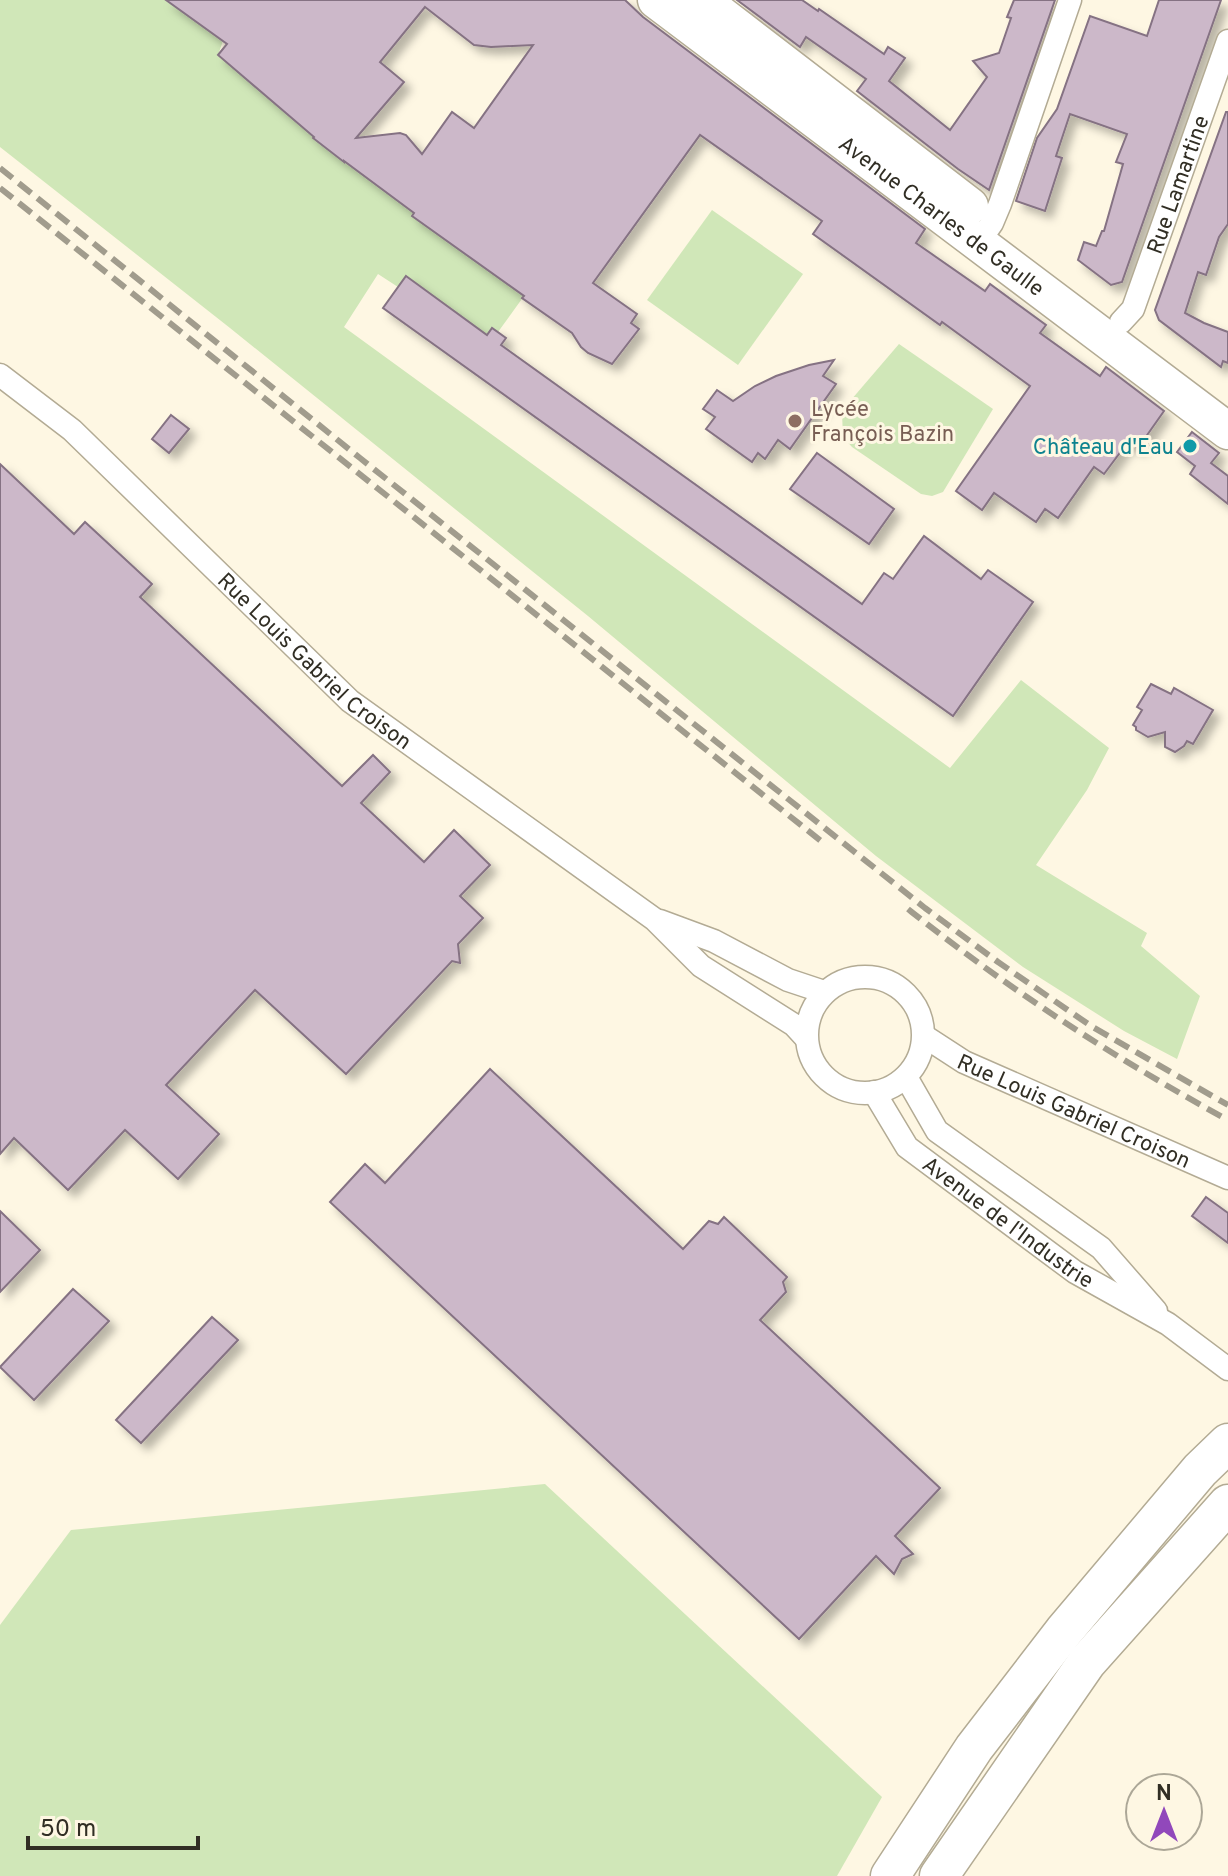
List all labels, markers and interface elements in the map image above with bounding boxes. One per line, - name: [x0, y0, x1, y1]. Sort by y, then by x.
- street label: Rue Lamartine: [1143, 112, 1217, 258]
- street label: Avenue Charles de Gaulle: [832, 131, 1049, 304]
- place label: Lycée François Bazin: [811, 397, 954, 449]
- marker: Lycée François Bazin: [786, 412, 804, 430]
- place label: Château d'Eau: [1033, 435, 1174, 462]
- marker: Château d'Eau: [1181, 437, 1199, 455]
- street label: Rue Louis Gabriel Croison: [211, 568, 416, 757]
- street label: Rue Louis Gabriel Croison: [952, 1050, 1194, 1176]
- street label: Avenue de l'Industrie: [916, 1152, 1097, 1295]
- north arrow: [1124, 1772, 1204, 1852]
- text: N: [1156, 1781, 1172, 1808]
- scale bar: [28, 1800, 198, 1850]
- text: 50 m: [40, 1815, 96, 1845]

